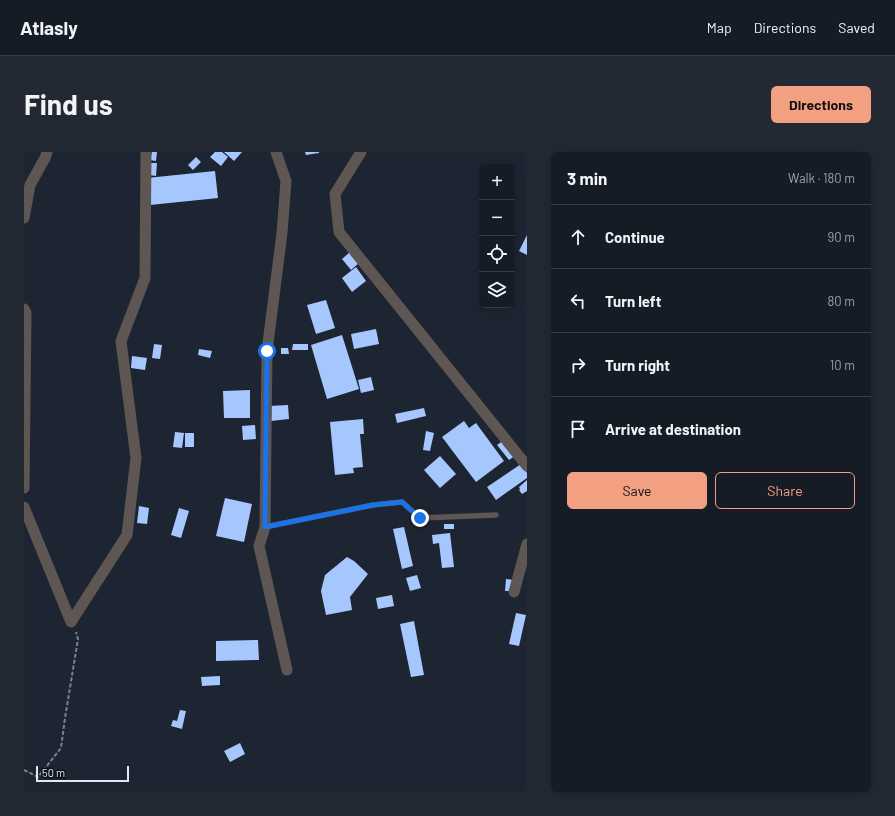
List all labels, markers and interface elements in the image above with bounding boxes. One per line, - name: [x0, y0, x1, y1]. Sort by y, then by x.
- text: Atlasly: [20, 16, 78, 39]
- text: Map: [707, 19, 732, 36]
- text: Directions: [754, 19, 816, 36]
- text: Saved: [838, 19, 875, 36]
- button: Directions: [771, 86, 871, 123]
- text: Find us: [24, 87, 113, 121]
- map controls: [479, 164, 515, 308]
- button: +: [479, 164, 515, 200]
- text: 3 min: [567, 168, 607, 188]
- text: Walk · 180 m: [788, 170, 855, 186]
- button: −: [479, 200, 515, 236]
- icon: ahead: [567, 226, 589, 248]
- text: Continue: [605, 228, 665, 246]
- text: 90 m: [828, 229, 855, 245]
- button: locate: [479, 236, 515, 272]
- button: layers: [479, 272, 515, 308]
- icon: left: [567, 290, 589, 312]
- text: Turn left: [605, 292, 661, 310]
- text: 80 m: [828, 293, 855, 309]
- route start: [258, 342, 276, 360]
- icon: right: [567, 354, 589, 376]
- text: Turn right: [605, 356, 670, 374]
- text: 10 m: [830, 357, 855, 373]
- icon: arrive: [567, 418, 589, 440]
- text: Arrive at destination: [605, 420, 741, 438]
- button: Save: [567, 472, 707, 509]
- button: Share: [715, 472, 855, 509]
- route end: [411, 509, 429, 527]
- scale bar: [36, 764, 129, 783]
- text: 50 m: [42, 766, 65, 779]

